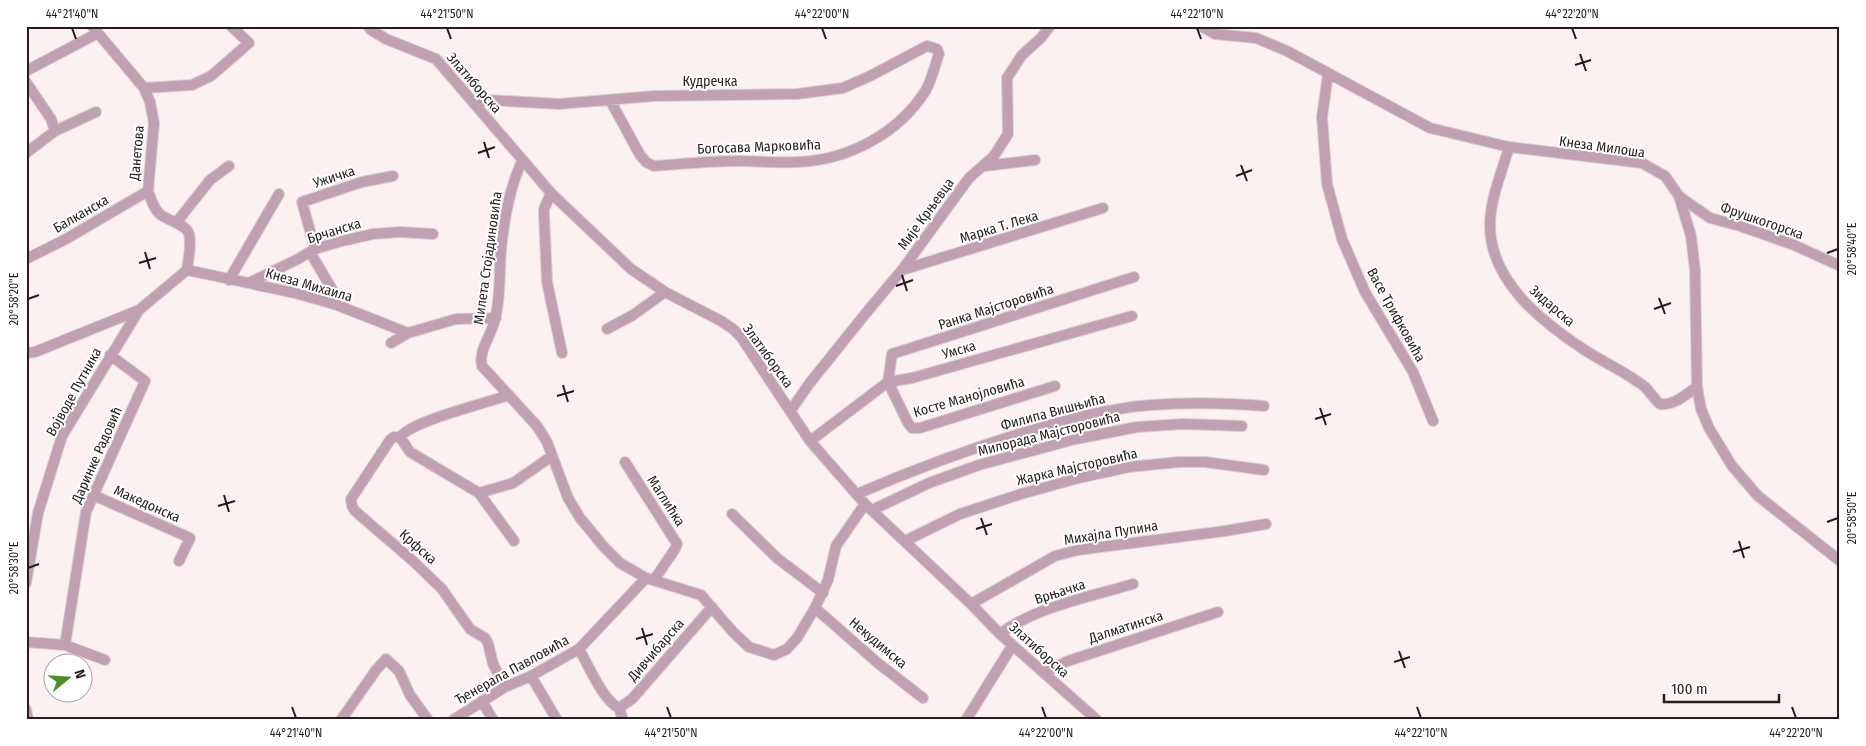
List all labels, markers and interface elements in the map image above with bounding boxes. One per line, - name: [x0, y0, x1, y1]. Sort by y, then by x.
- text: 44°21'40"N: [46, 7, 98, 21]
- text: 44°21'50"N: [421, 7, 473, 21]
- text: 44°22'00"N: [795, 7, 849, 21]
- text: 44°22'10"N: [1171, 7, 1223, 21]
- text: 44°22'20"N: [1545, 7, 1599, 21]
- street label: Златиборска: [443, 49, 505, 117]
- street label: Кудречка: [683, 73, 738, 90]
- street label: Данетова: [126, 125, 148, 182]
- street label: Кнеза Милоша: [1558, 133, 1646, 161]
- street label: Богосава Марковића: [697, 136, 821, 158]
- street label: Ужичка: [310, 162, 357, 192]
- street label: Мије Крњевца: [894, 175, 958, 253]
- street label: Милета Стојадиновића: [470, 190, 506, 326]
- street label: Балканска: [50, 191, 112, 237]
- street label: Фрушкогорска: [1718, 199, 1806, 243]
- street label: Марка Т. Лека: [958, 207, 1040, 247]
- street label: Брчанска: [305, 215, 363, 247]
- text: 20°58'40"E: [1845, 222, 1859, 275]
- street label: Кнеза Михаила: [264, 264, 355, 306]
- street label: Васе Трифковића: [1363, 265, 1429, 365]
- text: 20°58'20"E: [7, 272, 21, 325]
- street label: Ранка Мајсторовића: [936, 280, 1056, 334]
- street label: Зидарска: [1526, 282, 1578, 330]
- street label: Златиборска: [739, 321, 797, 391]
- street label: Умска: [939, 337, 978, 363]
- street label: Војводе Путника: [43, 345, 105, 439]
- street label: Косте Манојловића: [911, 373, 1027, 421]
- street label: Филипа Вишњића: [999, 390, 1107, 434]
- street label: Даринке Радовић: [68, 404, 126, 507]
- street label: Милорада Мајсторовића: [976, 408, 1122, 460]
- street label: Жарка Мајсторовића: [1015, 445, 1139, 489]
- street label: Маглићка: [643, 472, 689, 530]
- street label: Македонска: [111, 482, 183, 526]
- text: 20°58'50"E: [1845, 491, 1859, 544]
- street label: Михајла Пупина: [1063, 517, 1159, 549]
- street label: Крфска: [396, 526, 440, 568]
- text: 20°58'30"E: [7, 541, 21, 594]
- street label: Врњачка: [1032, 576, 1088, 608]
- street label: Далматинска: [1086, 607, 1165, 647]
- street label: Некудимска: [846, 614, 911, 672]
- street label: Дивчибарска: [624, 615, 688, 685]
- street label: Златиборска: [1005, 619, 1073, 681]
- street label: Ђенерала Павловића: [452, 632, 572, 708]
- north arrow: [42, 654, 92, 704]
- text: N: [71, 668, 89, 681]
- scale bar: [1664, 671, 1778, 703]
- text: 100 m: [1671, 680, 1708, 698]
- text: 44°21'40"N: [270, 726, 322, 740]
- text: 44°21'50"N: [645, 726, 697, 740]
- text: 44°22'00"N: [1019, 726, 1073, 740]
- text: 44°22'10"N: [1395, 726, 1447, 740]
- text: 44°22'20"N: [1769, 726, 1823, 740]

